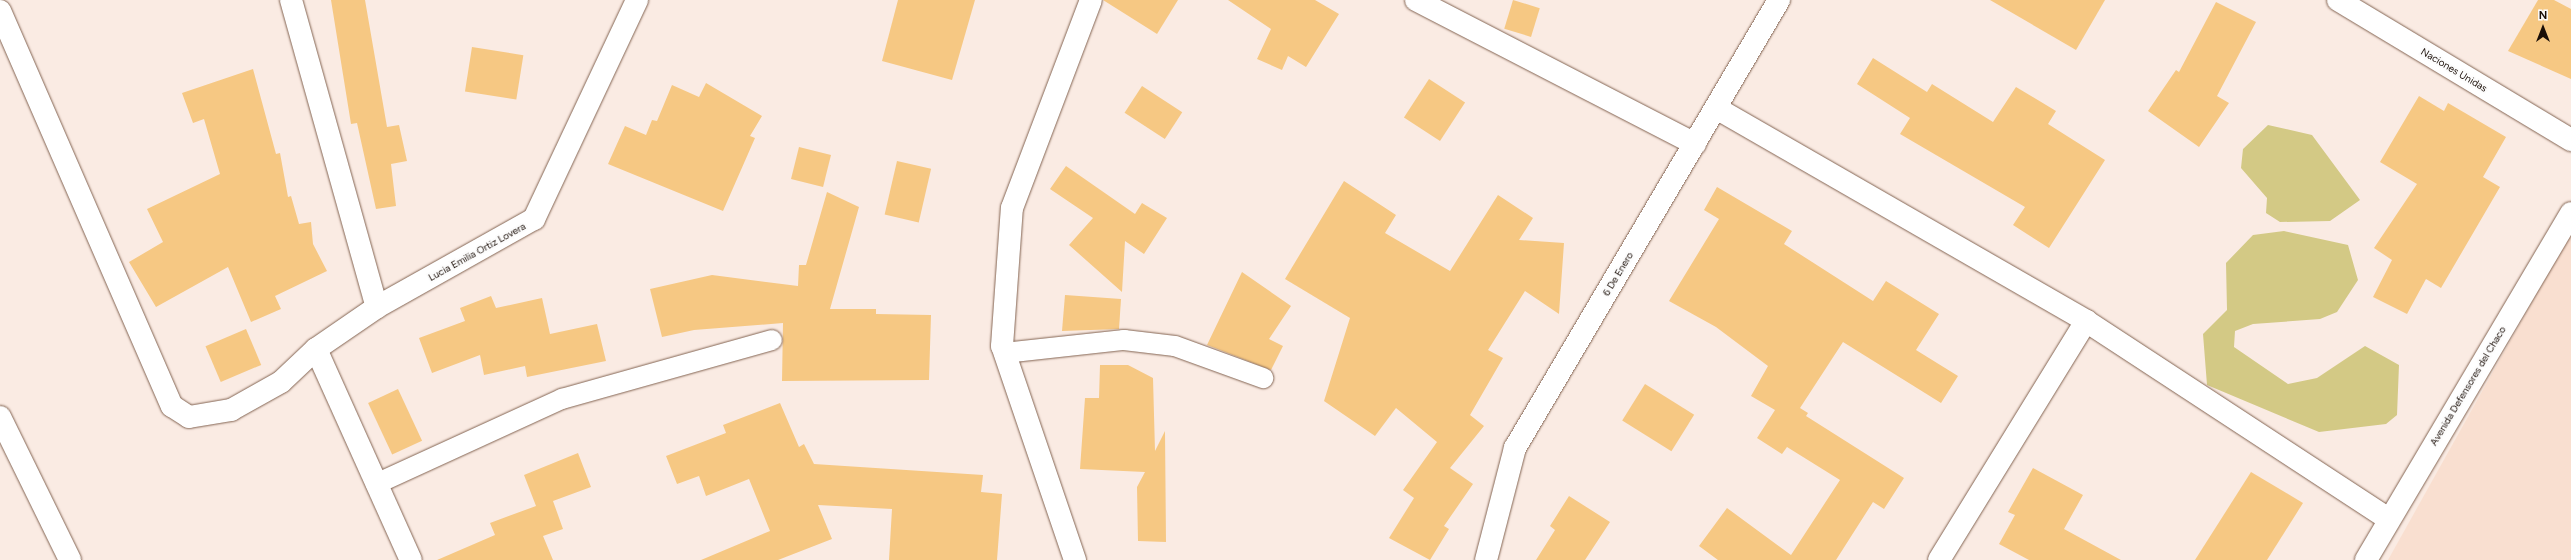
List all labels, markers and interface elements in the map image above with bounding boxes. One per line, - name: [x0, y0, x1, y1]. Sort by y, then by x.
- north arrow: [2523, 8, 2563, 48]
- text: N: [2539, 9, 2547, 22]
- street label: Naciones Unidas: [2419, 46, 2489, 94]
- street label: Lucia Emilia Ortiz Lovera: [426, 220, 528, 284]
- street label: 6 De Enero: [1600, 250, 1636, 298]
- street label: Avenida Defensores del Chaco: [2428, 324, 2508, 448]

